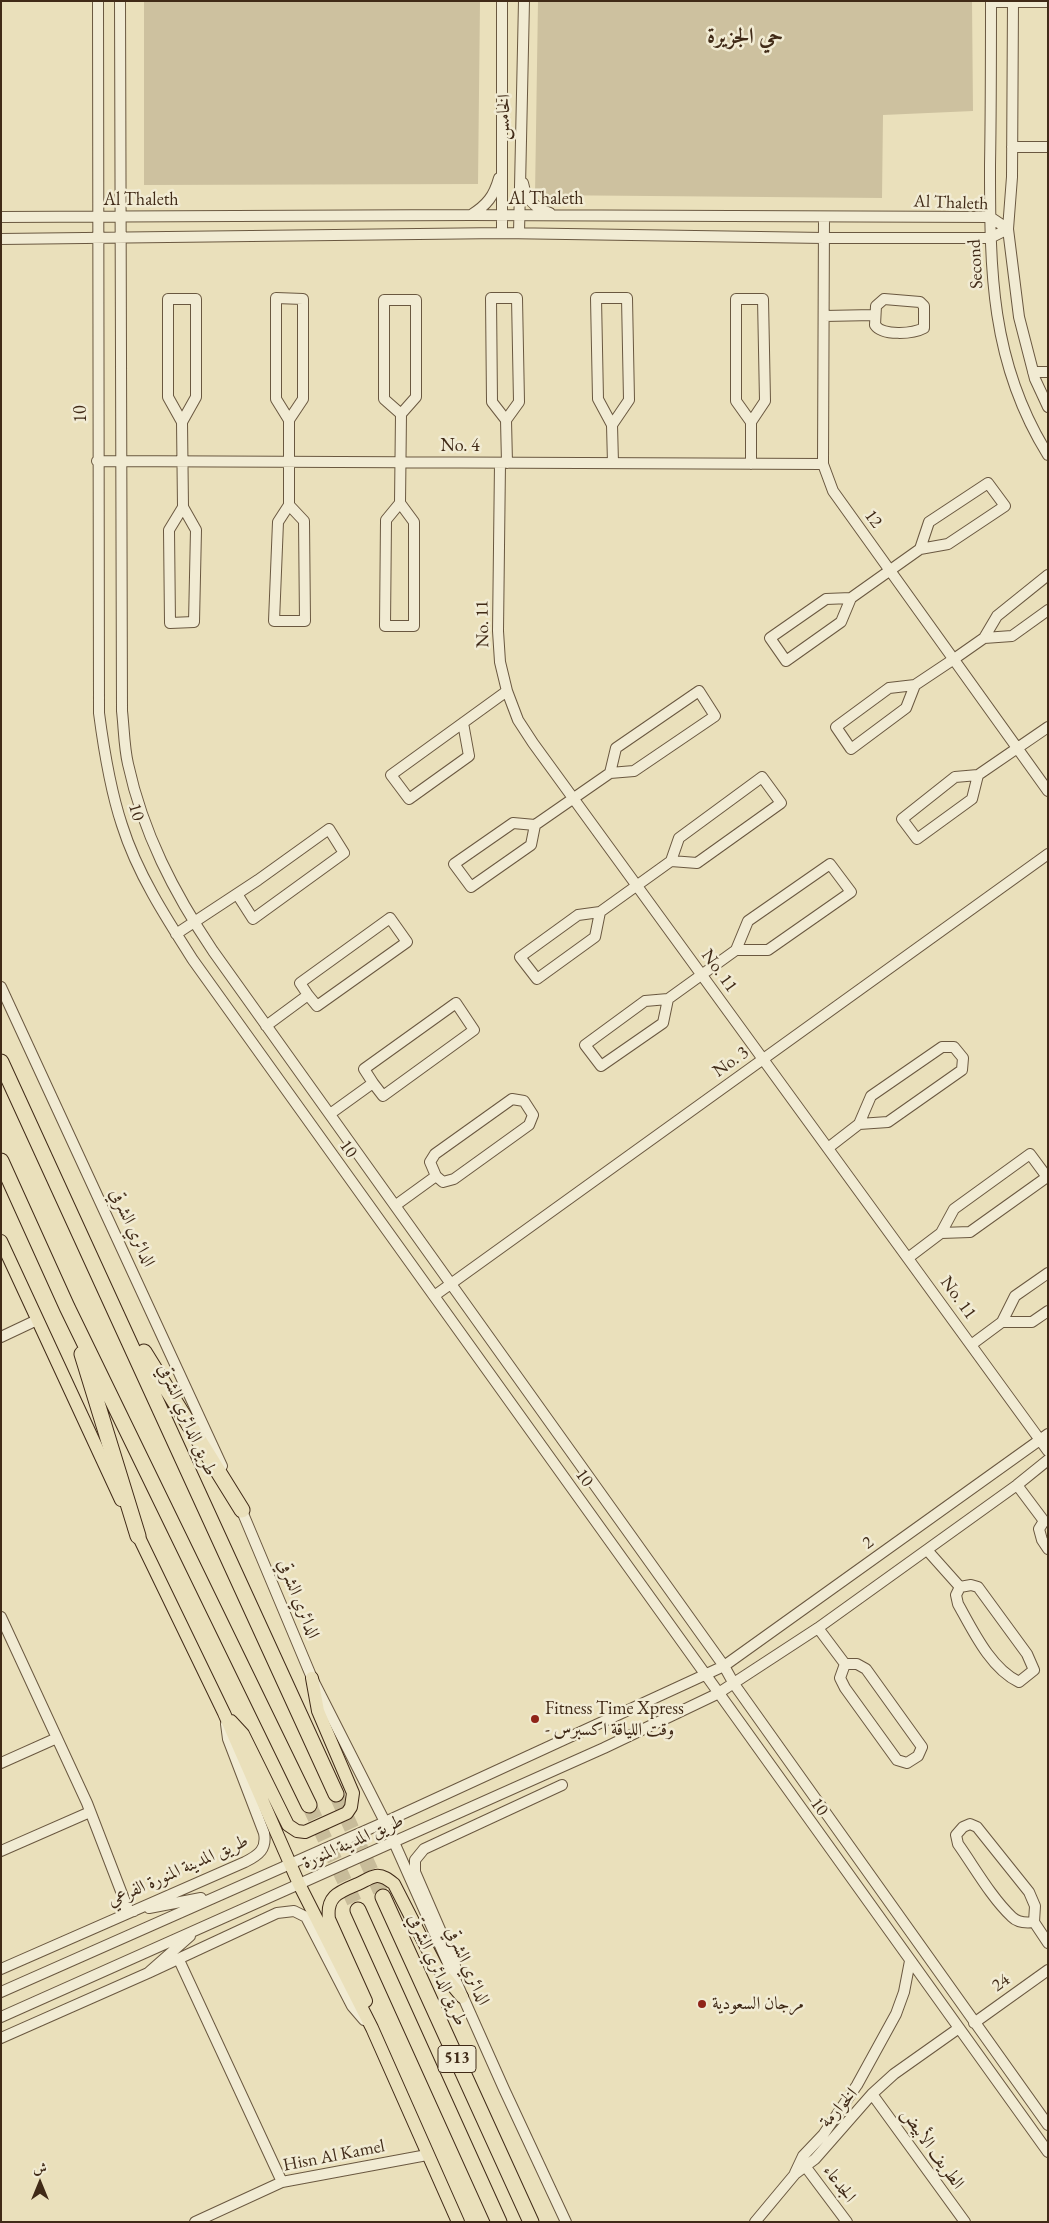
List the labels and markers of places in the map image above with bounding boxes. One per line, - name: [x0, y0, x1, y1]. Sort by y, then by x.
- place label: Fitness Time Xpress - وقت اللياقة اكسبرس: [545, 1698, 684, 1740]
- marker: Fitness Time Xpress - وقت اللياقة اكسبرس: [529, 1713, 541, 1725]
- place label: مرجان السعودية: [712, 1993, 804, 2015]
- marker: مرجان السعودية: [696, 1998, 708, 2010]

